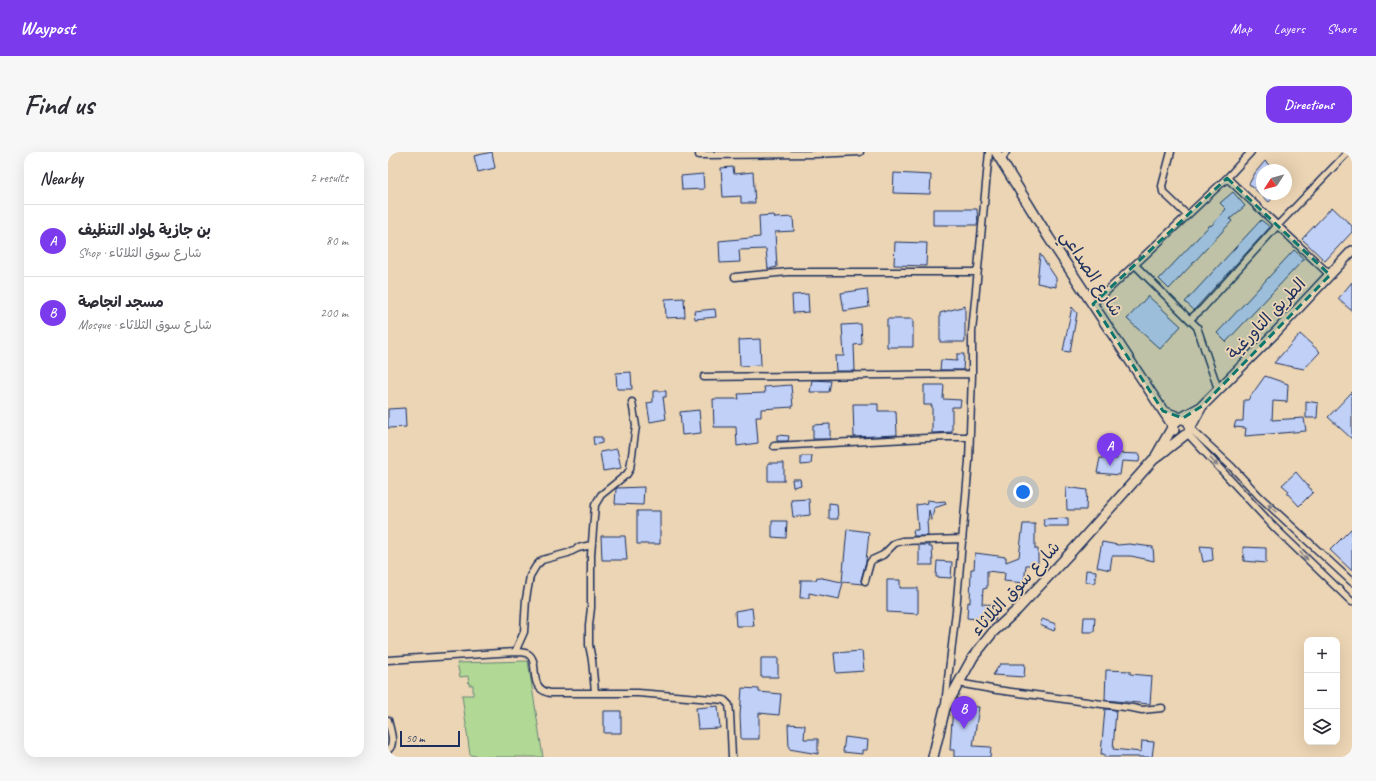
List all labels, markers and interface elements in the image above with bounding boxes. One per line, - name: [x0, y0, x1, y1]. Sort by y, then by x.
- text: Waypost: [20, 16, 75, 40]
- text: Map: [1230, 20, 1252, 37]
- text: Layers: [1274, 20, 1305, 37]
- text: Share: [1327, 20, 1356, 37]
- button: Directions: [1266, 86, 1352, 123]
- text: Find us: [24, 87, 94, 122]
- north arrow: [1256, 164, 1292, 200]
- text: Nearby: [40, 168, 83, 189]
- text: 2 results: [310, 170, 348, 186]
- text: بن جازية لمواد التنظيف: [78, 221, 211, 240]
- street label: شارع الصداعي: [1053, 226, 1127, 323]
- text: A: [50, 233, 56, 249]
- text: 80 m: [326, 233, 348, 249]
- text: Shop · شارع سوق الثلاثاء: [78, 245, 202, 261]
- street label: الطريق التاورغية: [1222, 273, 1310, 363]
- text: مسجد انجاصة: [78, 293, 164, 312]
- text: B: [50, 305, 56, 321]
- text: 200 m: [320, 305, 348, 321]
- text: Mosque · شارع سوق الثلاثاء: [78, 317, 212, 333]
- pin: A: [1097, 433, 1123, 466]
- one-way arrow: [1209, 457, 1219, 467]
- your location: [1013, 482, 1033, 502]
- one-way arrow: [1267, 503, 1277, 513]
- street label: شارع سوق الثلاثاء: [966, 537, 1065, 641]
- one-way arrow: [1299, 551, 1309, 561]
- map controls: [1304, 637, 1340, 745]
- button: +: [1304, 637, 1340, 673]
- button: −: [1304, 673, 1340, 709]
- pin: B: [951, 696, 977, 729]
- button: layers: [1304, 709, 1340, 745]
- scale bar: [400, 729, 460, 748]
- text: 50 m: [406, 731, 425, 745]

